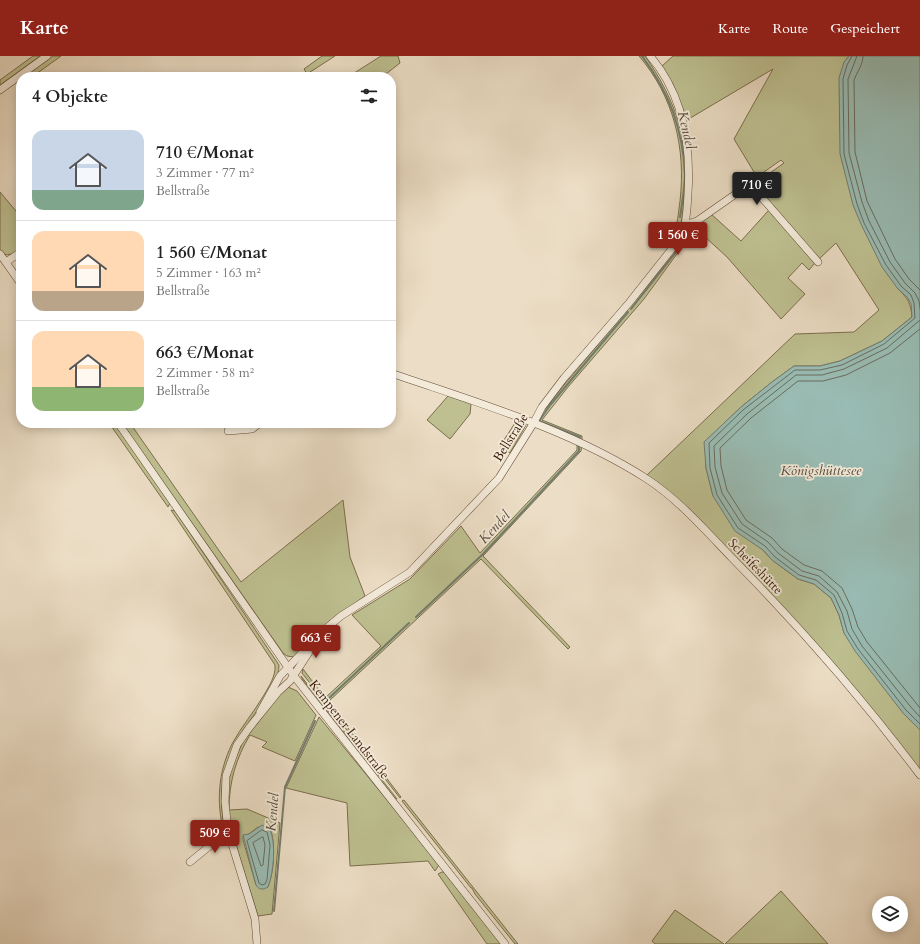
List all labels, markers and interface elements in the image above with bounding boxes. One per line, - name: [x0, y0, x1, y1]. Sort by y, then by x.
- text: Karte: [20, 15, 69, 41]
- text: Karte: [718, 19, 750, 38]
- text: Route: [772, 19, 808, 38]
- text: Gespeichert: [830, 19, 900, 38]
- text: 4 Objekte: [32, 85, 108, 108]
- icon: filters: [358, 85, 380, 107]
- water label: Kendel: [673, 109, 700, 152]
- text: 710 €/Monat: [156, 141, 254, 164]
- icon: home: [64, 146, 112, 194]
- text: 3 Zimmer · 77 m²: [156, 164, 254, 182]
- pin: 710 €: [729, 172, 785, 206]
- text: 710 €: [741, 176, 773, 194]
- text: Bellstraße: [156, 182, 210, 200]
- pin: 1 560 €: [641, 222, 715, 256]
- text: 1 560 €: [657, 226, 699, 244]
- text: 1 560 €/Monat: [156, 241, 267, 264]
- icon: home: [64, 247, 112, 295]
- text: 5 Zimmer · 163 m²: [156, 264, 261, 282]
- text: Bellstraße: [156, 282, 210, 300]
- text: 663 €/Monat: [156, 341, 254, 364]
- icon: home: [64, 347, 112, 395]
- text: 2 Zimmer · 58 m²: [156, 364, 254, 382]
- text: Bellstraße: [156, 382, 210, 400]
- street label: Bellstraße: [489, 410, 533, 465]
- water label: Königshüttesee: [781, 461, 862, 480]
- water label: Kendel: [474, 506, 515, 548]
- street label: Scheifeshütte: [724, 535, 787, 599]
- pin: 663 €: [288, 625, 344, 659]
- text: 663 €: [300, 629, 332, 647]
- street label: Kempener Landstraße: [305, 676, 394, 783]
- water label: Kendel: [261, 791, 284, 832]
- pin: 509 €: [187, 820, 243, 854]
- text: 509 €: [199, 824, 231, 842]
- map controls: [872, 896, 908, 932]
- button: layers: [872, 896, 908, 932]

